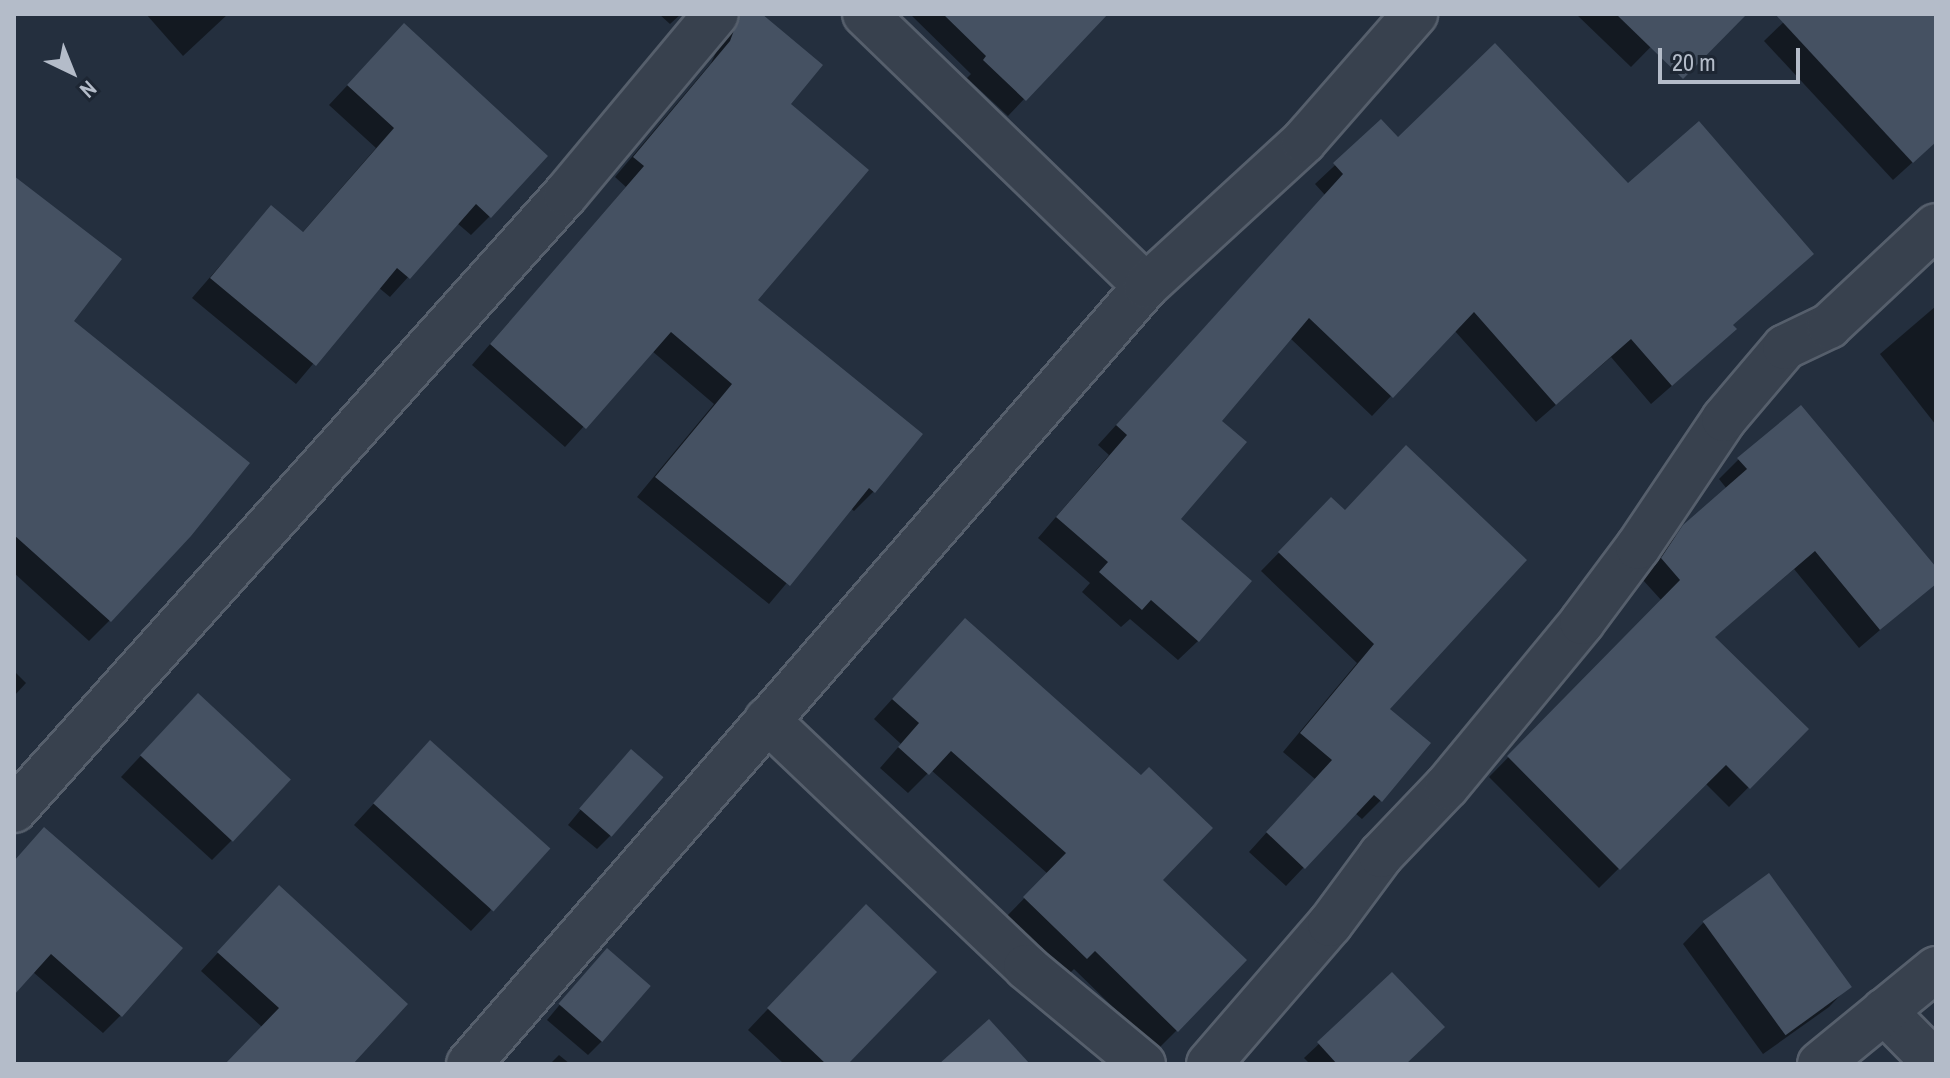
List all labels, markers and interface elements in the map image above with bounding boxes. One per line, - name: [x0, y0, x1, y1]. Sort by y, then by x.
- north arrow: [32, 32, 112, 112]
- scale bar: [1662, 32, 1804, 82]
- text: 20 m: [1672, 46, 1716, 78]
- text: N: [73, 74, 103, 105]

